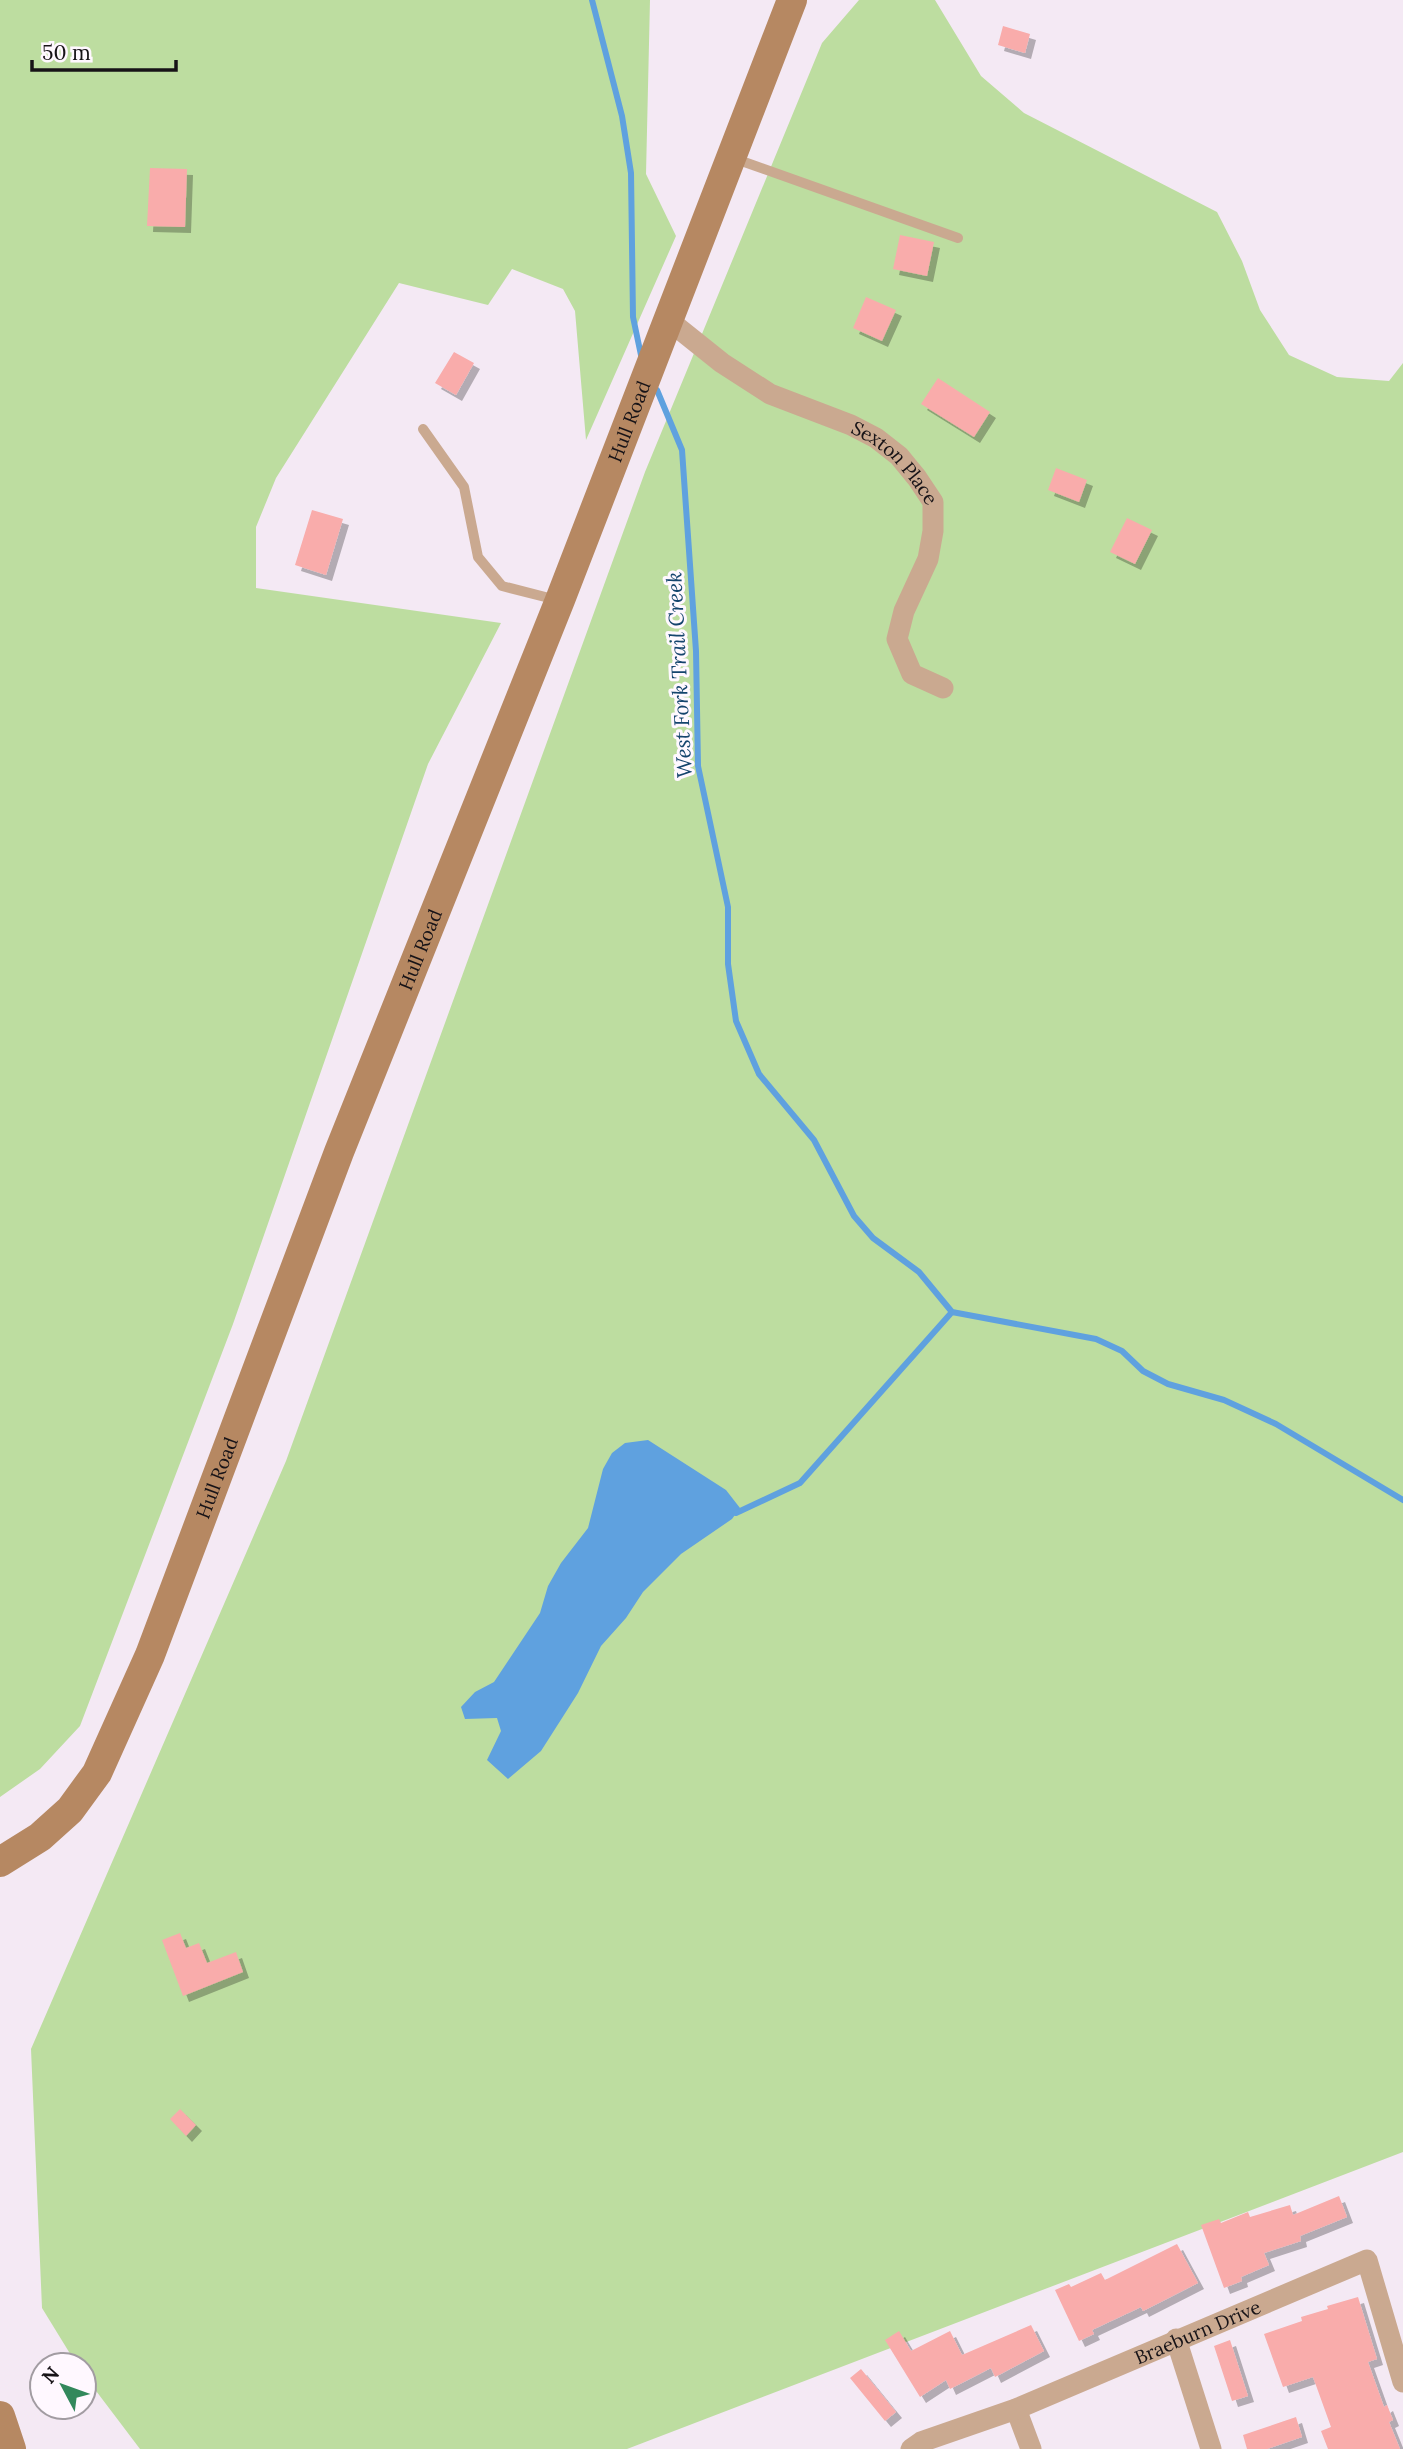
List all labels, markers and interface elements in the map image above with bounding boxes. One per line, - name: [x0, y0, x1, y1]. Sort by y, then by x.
- scale bar: [32, 28, 175, 72]
- text: 50 m: [42, 39, 91, 66]
- street label: Hull Road: [602, 377, 656, 466]
- street label: Sexton Place: [847, 415, 943, 509]
- water label: West Fork Trail Creek: [660, 571, 698, 779]
- street label: Hull Road: [393, 906, 447, 994]
- street label: Hull Road: [190, 1434, 243, 1522]
- street label: Braeburn Drive: [1131, 2295, 1264, 2369]
- north arrow: [28, 2351, 98, 2421]
- text: N: [36, 2361, 64, 2388]

